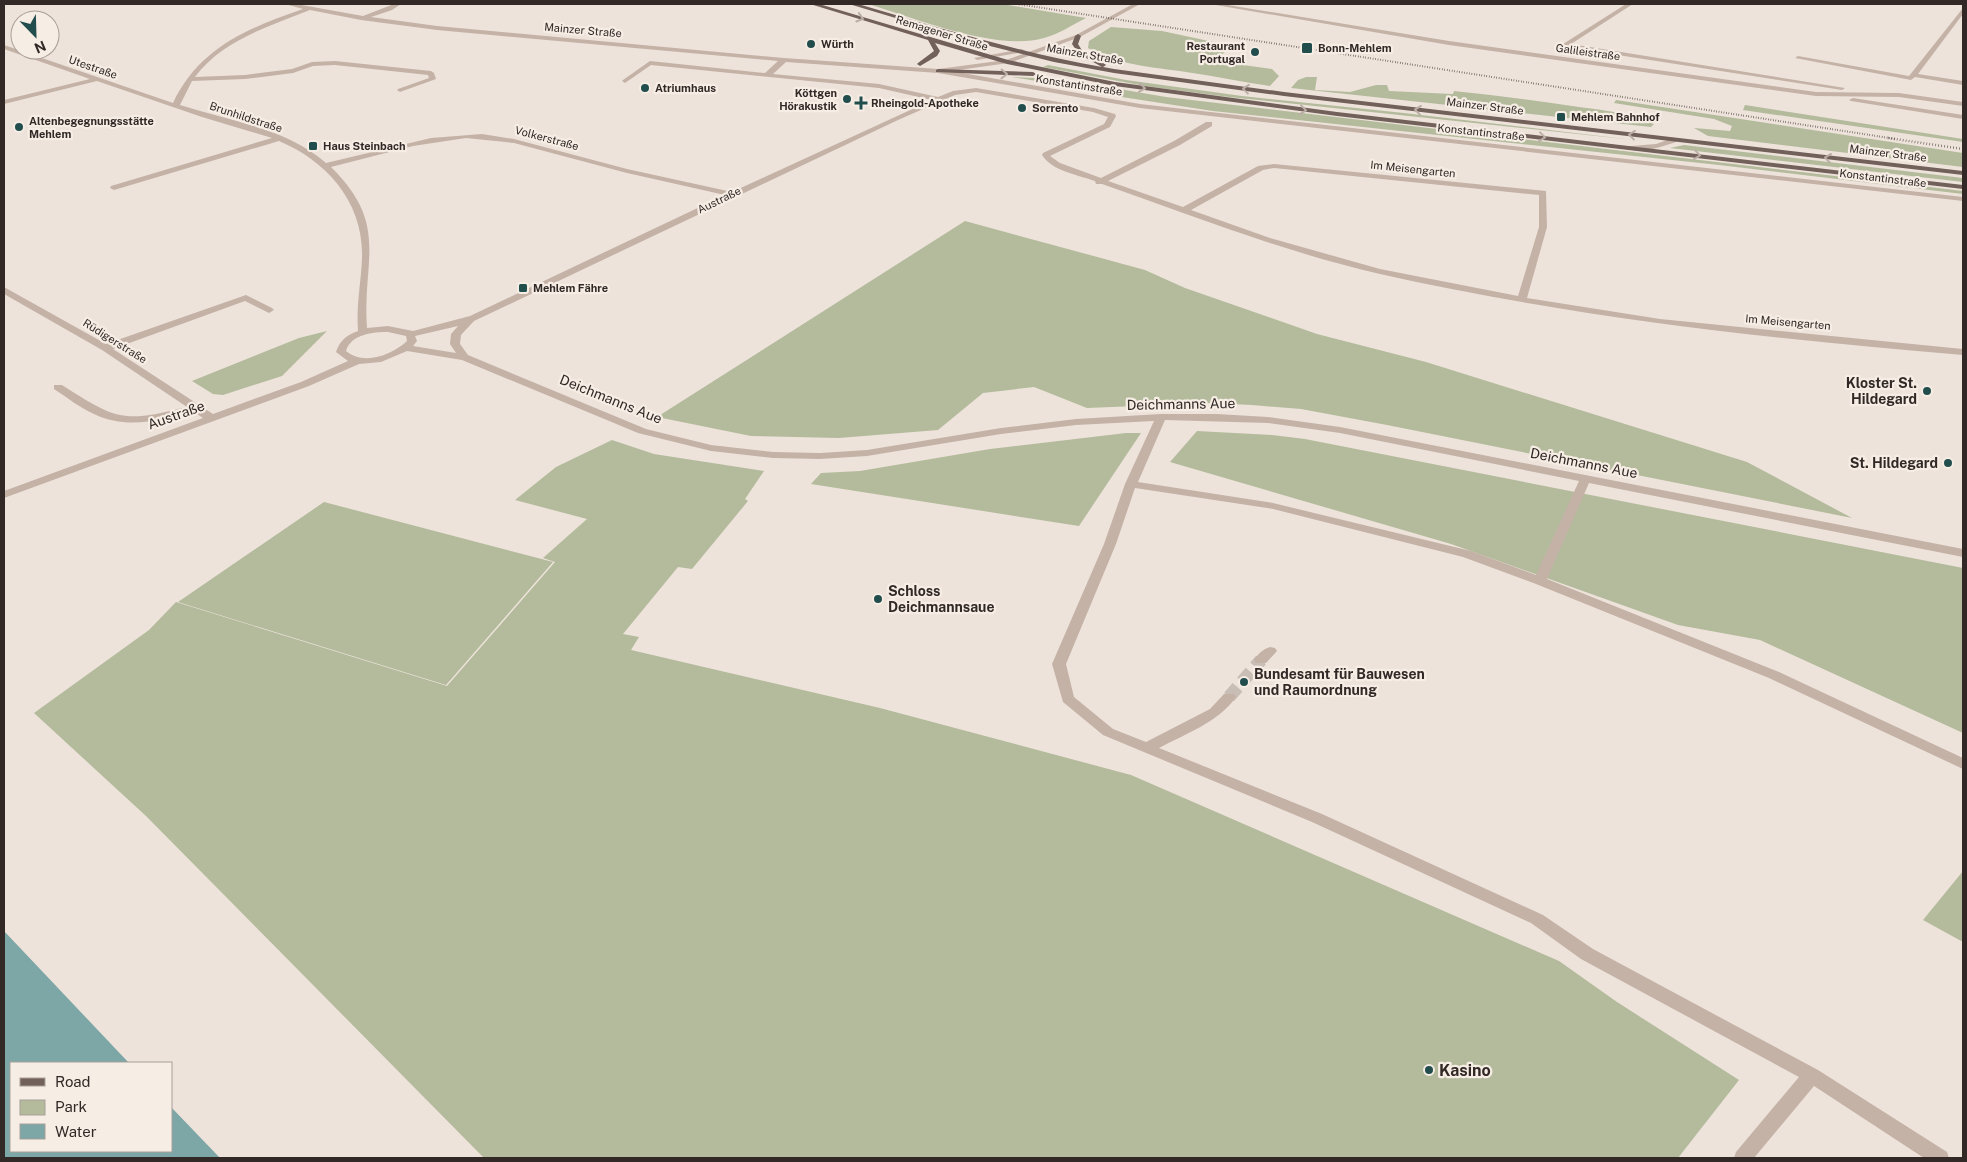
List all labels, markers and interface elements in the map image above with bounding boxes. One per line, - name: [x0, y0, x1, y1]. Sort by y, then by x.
- north arrow: [10, 10, 60, 60]
- one-way arrow: [855, 13, 863, 23]
- street label: Remagener Straße: [894, 13, 990, 53]
- street label: Mainzer Straße: [544, 21, 622, 39]
- text: N: [32, 37, 48, 56]
- marker: Würth: [805, 38, 817, 50]
- place label: Würth: [821, 38, 854, 50]
- place label: Restaurant Portugal: [1187, 40, 1245, 65]
- street label: Mainzer Straße: [1046, 41, 1124, 67]
- marker: Bonn-Mehlem: [1300, 41, 1314, 55]
- place label: Bonn-Mehlem: [1318, 42, 1392, 54]
- street label: Galileistraße: [1555, 42, 1621, 62]
- marker: Restaurant Portugal: [1249, 46, 1261, 58]
- street label: Utestraße: [67, 53, 119, 81]
- one-way arrow: [1000, 69, 1008, 79]
- street label: Konstantinstraße: [1035, 72, 1123, 98]
- marker: Atriumhaus: [639, 82, 651, 94]
- place label: Atriumhaus: [655, 82, 716, 94]
- one-way arrow: [1137, 83, 1146, 93]
- one-way arrow: [1242, 84, 1250, 95]
- place label: Köttgen Hörakustik: [779, 87, 838, 112]
- marker: Köttgen Hörakustik: [841, 93, 853, 105]
- street label: Mainzer Straße: [1446, 95, 1524, 117]
- marker: Rheingold-Apotheke: [855, 97, 867, 109]
- place label: Rheingold-Apotheke: [871, 97, 979, 109]
- street label: Brunhildstraße: [208, 100, 284, 134]
- marker: Sorrento: [1016, 102, 1028, 114]
- place label: Sorrento: [1032, 102, 1078, 114]
- one-way arrow: [1299, 104, 1307, 114]
- one-way arrow: [1414, 105, 1422, 116]
- marker: Mehlem Bahnhof: [1555, 111, 1567, 123]
- place label: Mehlem Bahnhof: [1571, 111, 1660, 123]
- place label: Altenbegegnungsstätte Mehlem: [29, 115, 154, 140]
- marker: Altenbegegnungsstätte Mehlem: [13, 121, 25, 133]
- street label: Konstantinstraße: [1437, 121, 1525, 143]
- street label: Volkerstraße: [514, 124, 580, 152]
- one-way arrow: [1627, 130, 1635, 141]
- one-way arrow: [1538, 131, 1546, 142]
- marker: Haus Steinbach: [307, 140, 319, 152]
- place label: Haus Steinbach: [323, 140, 406, 152]
- street label: Mainzer Straße: [1849, 142, 1927, 164]
- one-way arrow: [1693, 149, 1701, 160]
- one-way arrow: [1824, 153, 1832, 164]
- street label: Im Meisengarten: [1370, 159, 1456, 179]
- street label: Konstantinstraße: [1839, 167, 1927, 189]
- street label: Austraße: [695, 184, 743, 216]
- marker: Mehlem Fähre: [517, 282, 529, 294]
- place label: Mehlem Fähre: [533, 282, 608, 294]
- street label: Im Meisengarten: [1745, 312, 1831, 332]
- street label: Rüdigerstraße: [81, 317, 149, 365]
- street label: Deichmanns Aue: [558, 371, 665, 427]
- place label: Kloster St. Hildegard: [1846, 375, 1917, 407]
- marker: Kloster St. Hildegard: [1921, 385, 1933, 397]
- street label: Deichmanns Aue: [1126, 395, 1236, 413]
- street label: Austraße: [145, 397, 207, 433]
- street label: Deichmanns Aue: [1529, 445, 1639, 481]
- place label: St. Hildegard: [1850, 455, 1938, 471]
- marker: St. Hildegard: [1942, 457, 1954, 469]
- place label: Schloss Deichmannsaue: [888, 583, 995, 615]
- marker: Schloss Deichmannsaue: [872, 593, 884, 605]
- place label: Bundesamt für Bauwesen und Raumordnung: [1254, 666, 1425, 698]
- marker: Bundesamt für Bauwesen und Raumordnung: [1238, 676, 1250, 688]
- place label: Kasino: [1439, 1061, 1491, 1080]
- legend: [10, 1062, 172, 1152]
- marker: Kasino: [1423, 1064, 1435, 1076]
- text: Road: [55, 1073, 91, 1090]
- text: Park: [55, 1098, 87, 1115]
- text: Water: [55, 1123, 97, 1140]

